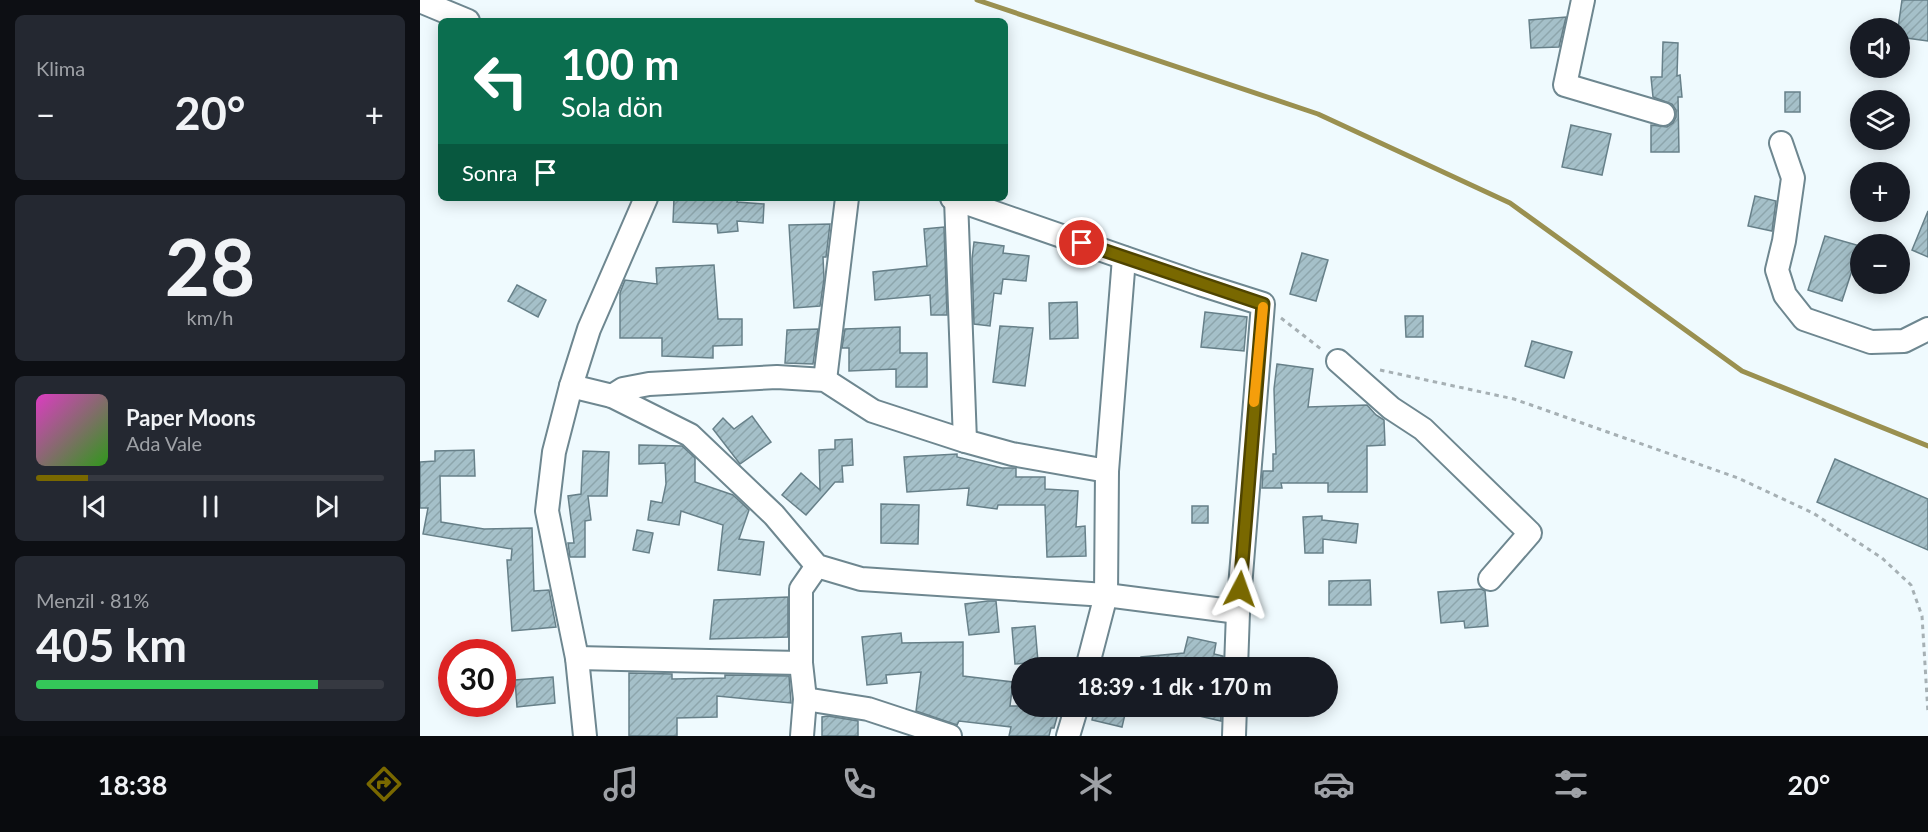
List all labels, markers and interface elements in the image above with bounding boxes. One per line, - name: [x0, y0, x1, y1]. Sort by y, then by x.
- map controls: [1850, 18, 1910, 294]
- button: sound: [1850, 18, 1910, 78]
- text: 100 m: [561, 39, 679, 89]
- icon: left: [462, 42, 540, 120]
- text: Klima: [36, 56, 85, 80]
- text: 20°: [175, 86, 245, 140]
- text: Sola dön: [561, 90, 663, 123]
- button: layers: [1850, 90, 1910, 150]
- text: −: [36, 94, 55, 134]
- text: +: [365, 94, 384, 134]
- icon: arrive: [529, 156, 562, 189]
- text: Sonra: [462, 159, 517, 186]
- button: +: [1850, 162, 1910, 222]
- pin: [1056, 217, 1107, 268]
- text: 28: [165, 219, 255, 313]
- icon: arrive: [1065, 226, 1098, 259]
- button: −: [1850, 234, 1910, 294]
- text: km/h: [187, 305, 233, 329]
- text: Paper Moons: [126, 404, 256, 431]
- text: Ada Vale: [126, 431, 202, 455]
- icon: previous: [78, 490, 111, 523]
- icon: pause: [194, 490, 227, 523]
- icon: next: [310, 490, 343, 523]
- position arrow: [1208, 557, 1272, 621]
- text: Menzil · 81%: [36, 588, 149, 612]
- text: 405 km: [36, 618, 187, 672]
- speed limit sign: 30: [438, 639, 516, 717]
- text: 18:39 · 1 dk · 170 m: [1077, 673, 1272, 700]
- icon: directions: [363, 763, 405, 805]
- icon: music: [600, 763, 642, 805]
- icon: phone: [838, 763, 880, 805]
- icon: climate: [1075, 763, 1117, 805]
- icon: car: [1313, 763, 1355, 805]
- icon: filters: [1550, 763, 1592, 805]
- text: 18:38: [98, 768, 167, 801]
- text: 20°: [1788, 768, 1830, 801]

